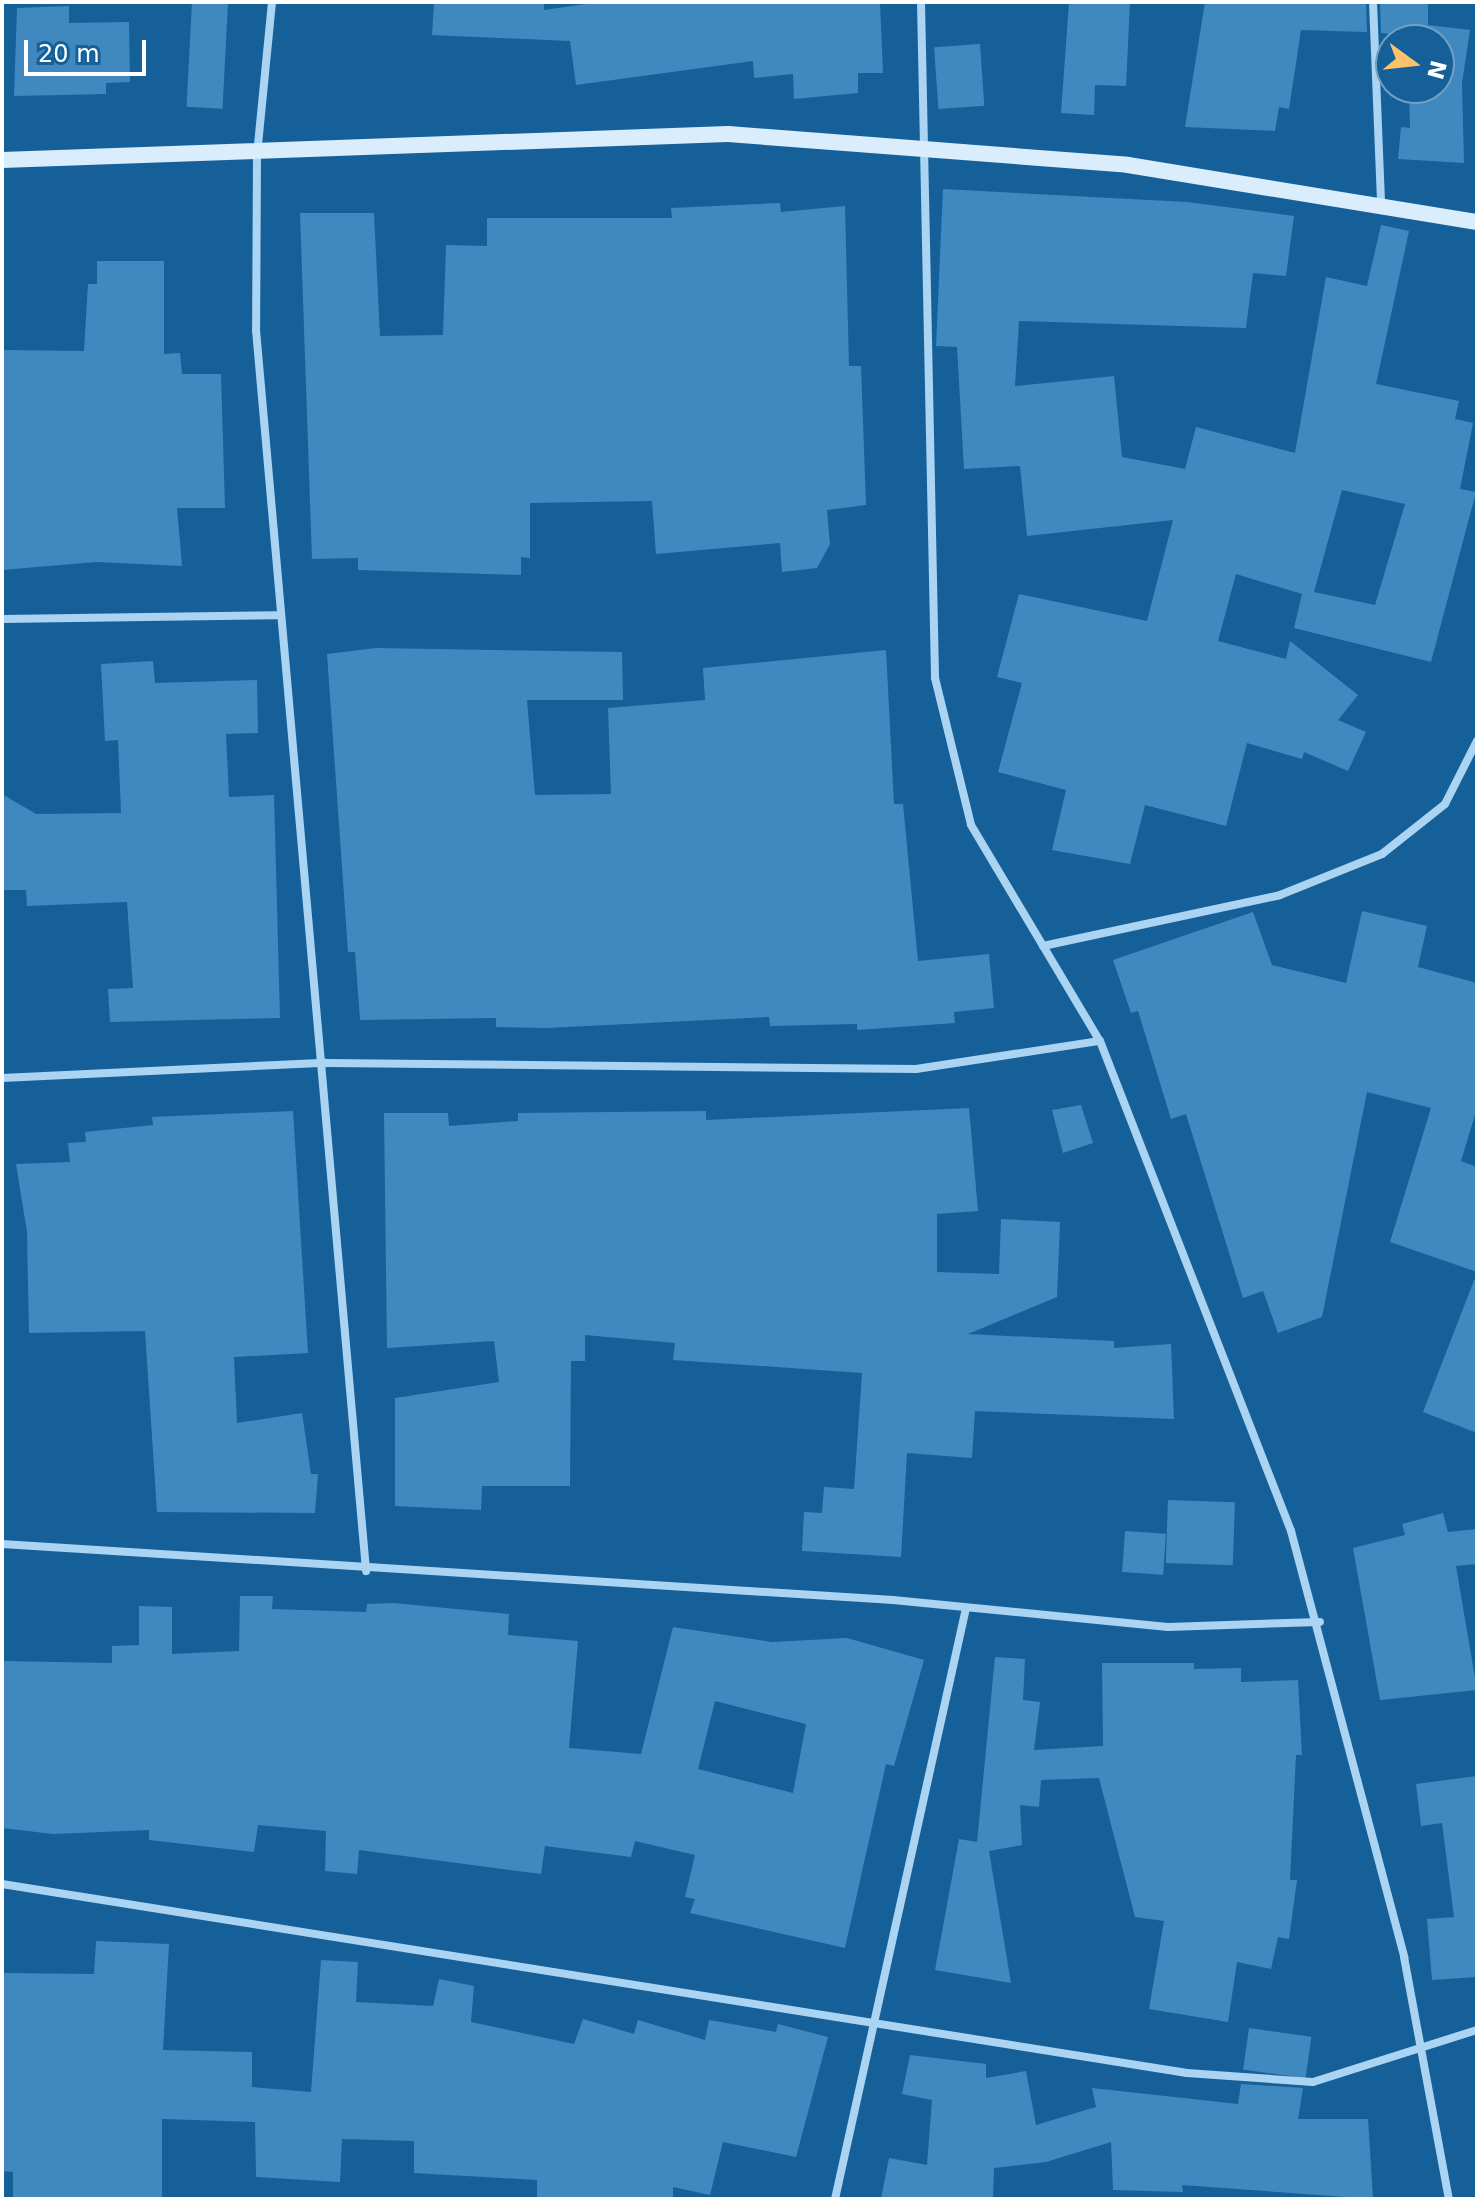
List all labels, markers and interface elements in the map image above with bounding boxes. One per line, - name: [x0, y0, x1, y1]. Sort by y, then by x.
- scale bar: [28, 24, 150, 74]
- north arrow: [1375, 24, 1455, 104]
- text: 20 m: [38, 40, 100, 68]
- text: N: [1422, 58, 1451, 82]

